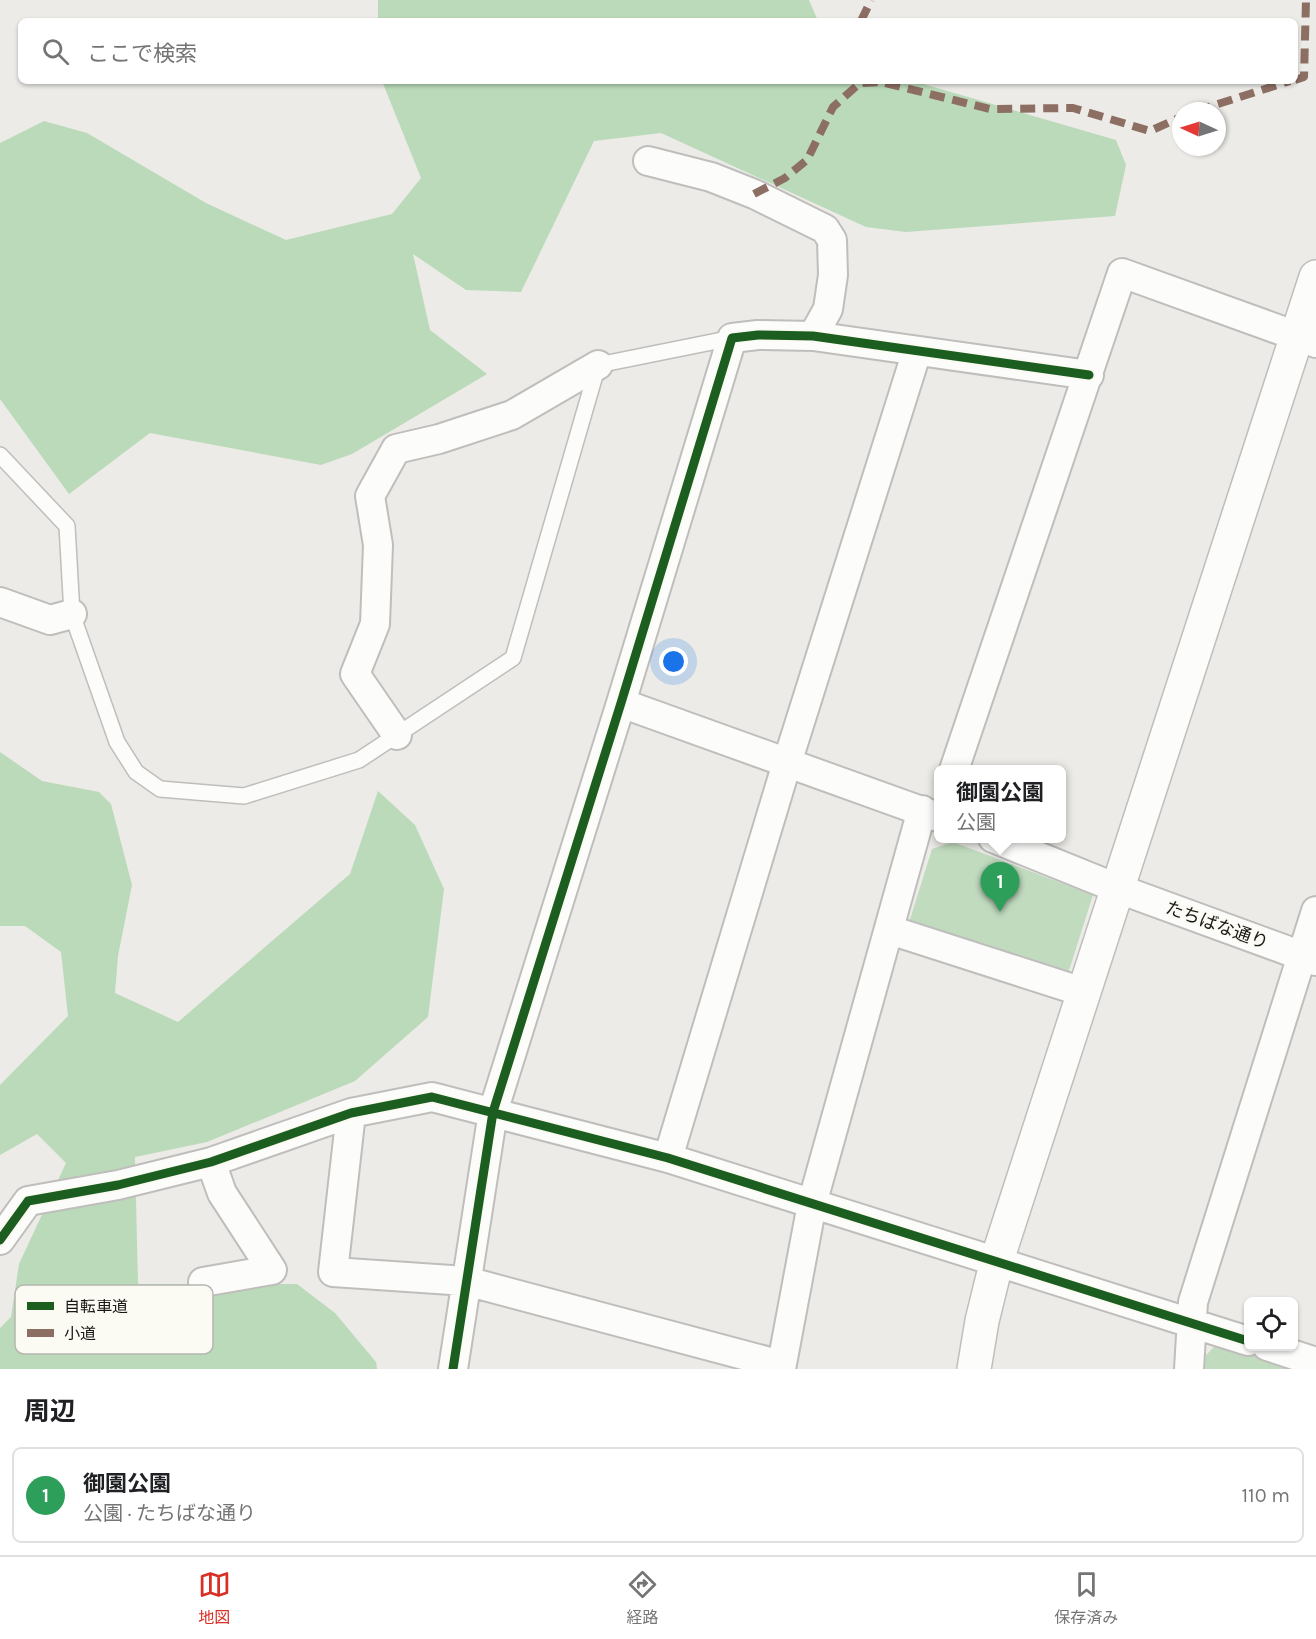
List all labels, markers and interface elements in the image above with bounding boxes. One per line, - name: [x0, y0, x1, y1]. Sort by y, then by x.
- search box: [18, 18, 1298, 84]
- icon: search: [39, 35, 72, 68]
- text: ここで検索: [87, 41, 197, 67]
- north arrow: [1172, 102, 1226, 156]
- your location: [659, 647, 688, 676]
- popup: [934, 765, 1066, 843]
- text: 御園公園: [956, 780, 1044, 806]
- text: 公園: [956, 811, 996, 834]
- pin: 1: [980, 862, 1020, 912]
- street label: たちばな通り: [1162, 896, 1272, 954]
- legend: [15, 1285, 213, 1354]
- text: 自転車道: [64, 1297, 128, 1316]
- map controls: [1244, 1297, 1298, 1351]
- button: locate: [1244, 1297, 1298, 1351]
- text: 小道: [64, 1324, 96, 1343]
- text: 周辺: [24, 1396, 76, 1427]
- text: 御園公園: [83, 1471, 171, 1497]
- text: 1: [42, 1484, 49, 1507]
- text: 110 m: [1241, 1484, 1290, 1507]
- text: 公園 · たちばな通り: [83, 1502, 256, 1525]
- tab: 地図: [198, 1568, 231, 1628]
- tab: 経路: [626, 1568, 659, 1628]
- tab: 保存済み: [1054, 1568, 1118, 1628]

